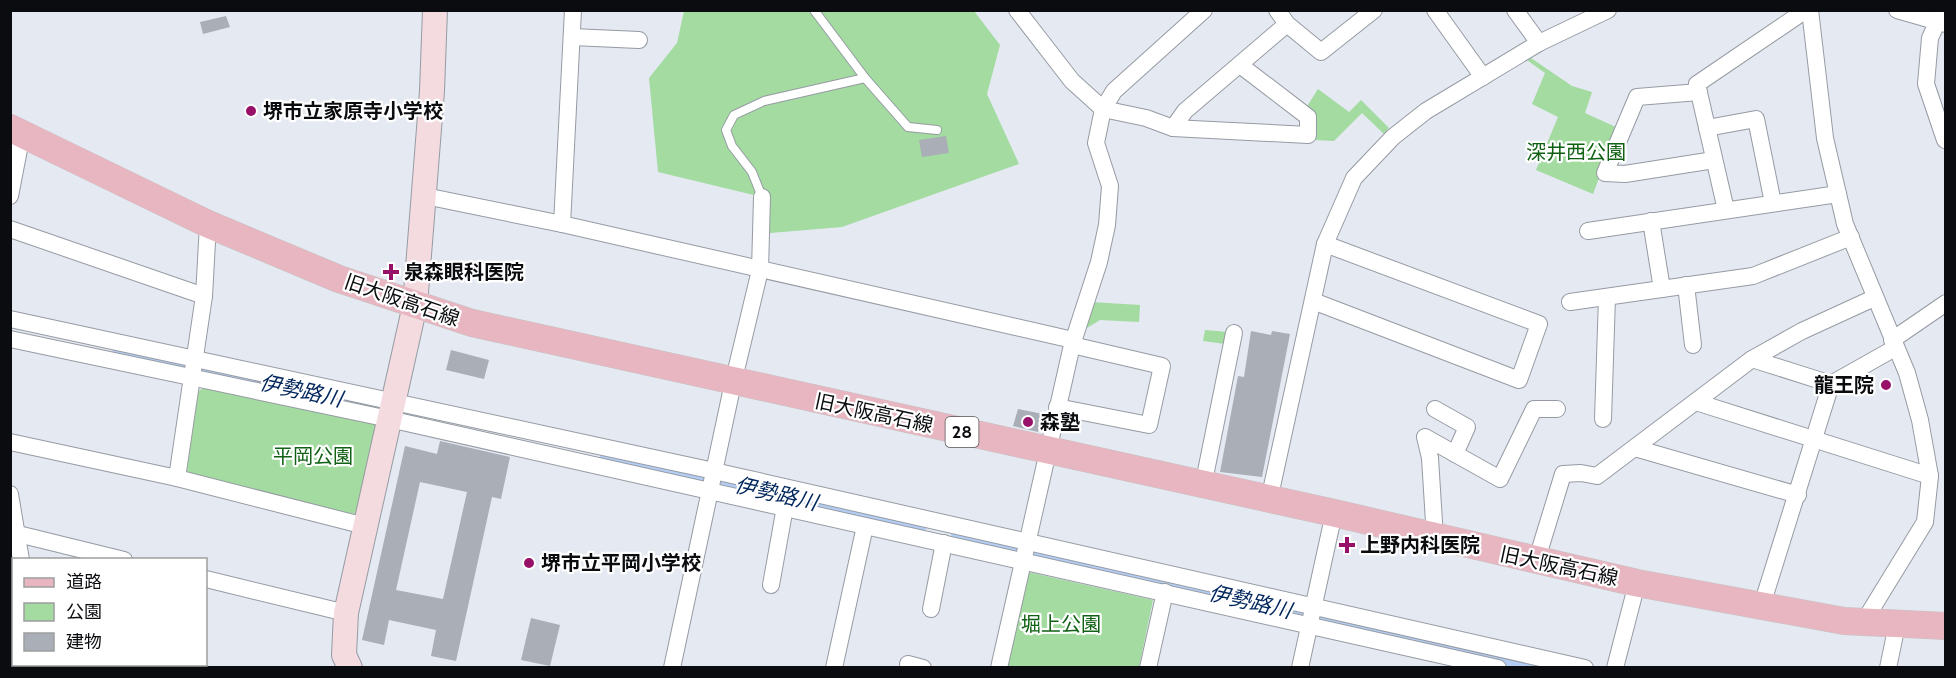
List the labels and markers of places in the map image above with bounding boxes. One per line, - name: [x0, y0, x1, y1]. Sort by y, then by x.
- place label: 堺市立家原寺小学校: [263, 99, 443, 123]
- marker: 堺市立家原寺小学校: [244, 104, 258, 118]
- place label: 泉森眼科医院: [404, 260, 524, 284]
- marker: 泉森眼科医院: [382, 263, 400, 281]
- place label: 龍王院: [1814, 373, 1874, 397]
- marker: 龍王院: [1879, 378, 1893, 392]
- place label: 森塾: [1040, 410, 1080, 434]
- marker: 森塾: [1021, 415, 1035, 429]
- place label: 上野内科医院: [1360, 533, 1480, 557]
- marker: 上野内科医院: [1338, 536, 1356, 554]
- place label: 堺市立平岡小学校: [541, 551, 701, 575]
- marker: 堺市立平岡小学校: [522, 556, 536, 570]

